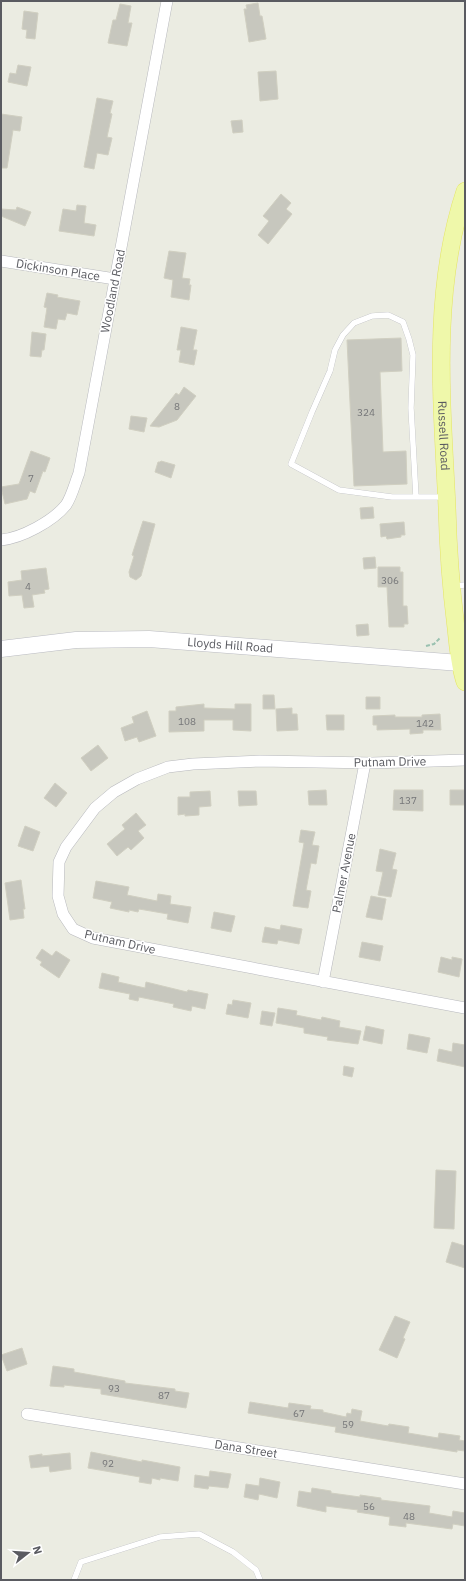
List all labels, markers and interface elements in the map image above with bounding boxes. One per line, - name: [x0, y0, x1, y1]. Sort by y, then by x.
- street label: Woodland Road: [97, 248, 128, 334]
- street label: Dickinson Place: [15, 255, 102, 284]
- house number: 8: [174, 400, 180, 413]
- street label: Russell Road: [435, 400, 453, 471]
- house number: 324: [357, 406, 375, 419]
- house number: 7: [28, 472, 34, 485]
- house number: 306: [381, 574, 399, 587]
- house number: 4: [25, 580, 31, 593]
- street label: Lloyds Hill Road: [187, 634, 274, 656]
- house number: 108: [178, 715, 196, 728]
- house number: 142: [416, 717, 434, 730]
- street label: Putnam Drive: [354, 753, 427, 770]
- house number: 137: [399, 794, 417, 807]
- street label: Palmer Avenue: [328, 831, 359, 914]
- street label: Putnam Drive: [83, 926, 158, 957]
- house number: 93: [108, 1382, 120, 1395]
- house number: 87: [158, 1389, 170, 1402]
- house number: 67: [293, 1407, 305, 1420]
- house number: 59: [342, 1418, 354, 1431]
- street label: Dana Street: [214, 1436, 279, 1461]
- house number: 92: [102, 1457, 114, 1470]
- house number: 56: [363, 1500, 375, 1513]
- house number: 48: [403, 1510, 415, 1523]
- north arrow: [8, 1533, 48, 1573]
- text: N: [30, 1544, 45, 1556]

